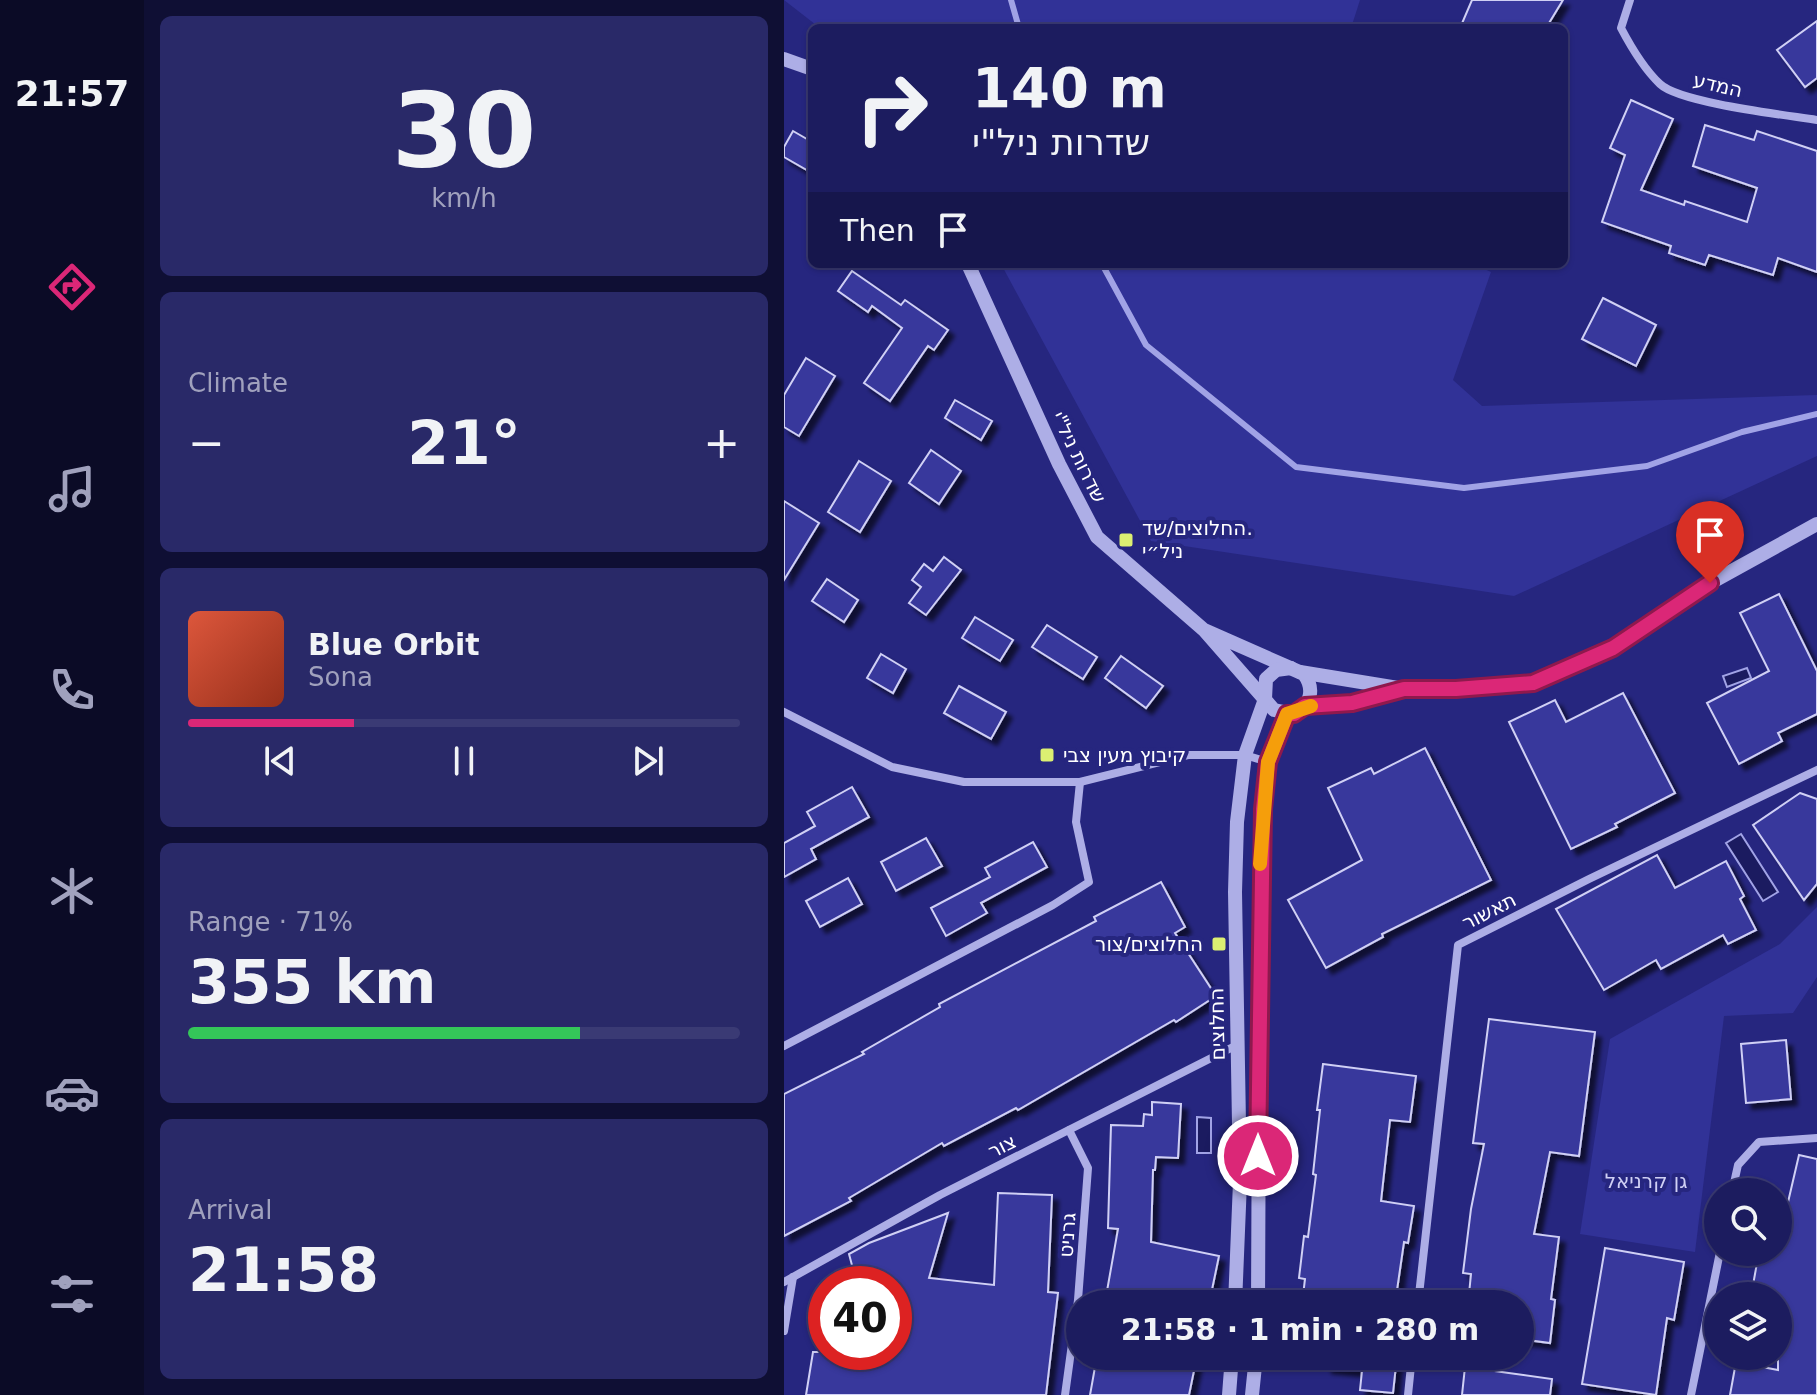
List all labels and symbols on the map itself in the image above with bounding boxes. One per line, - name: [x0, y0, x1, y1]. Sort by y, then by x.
- street label: המדע: [1691, 68, 1745, 102]
- street label: שדרות ניל"י: [1047, 407, 1111, 507]
- pin: [1676, 501, 1744, 583]
- place label: החלוצים/שד. ניל״י: [1142, 516, 1253, 563]
- marker: החלוצים/שד. ניל״י: [1117, 531, 1135, 549]
- place label: קיבוץ מעין צבי: [1063, 743, 1186, 767]
- marker: קיבוץ מעין צבי: [1038, 746, 1056, 764]
- street label: תאשור: [1458, 887, 1520, 935]
- place label: החלוצים/צור: [1095, 932, 1203, 956]
- marker: החלוצים/צור: [1210, 935, 1228, 953]
- street label: החלוצים: [1204, 988, 1230, 1060]
- position arrow: [1216, 1114, 1300, 1198]
- street label: צור: [984, 1129, 1020, 1163]
- park label: גן קרניאל: [1605, 1169, 1687, 1193]
- street label: גרניט: [1053, 1212, 1081, 1258]
- speed limit sign: 40: [808, 1266, 912, 1370]

